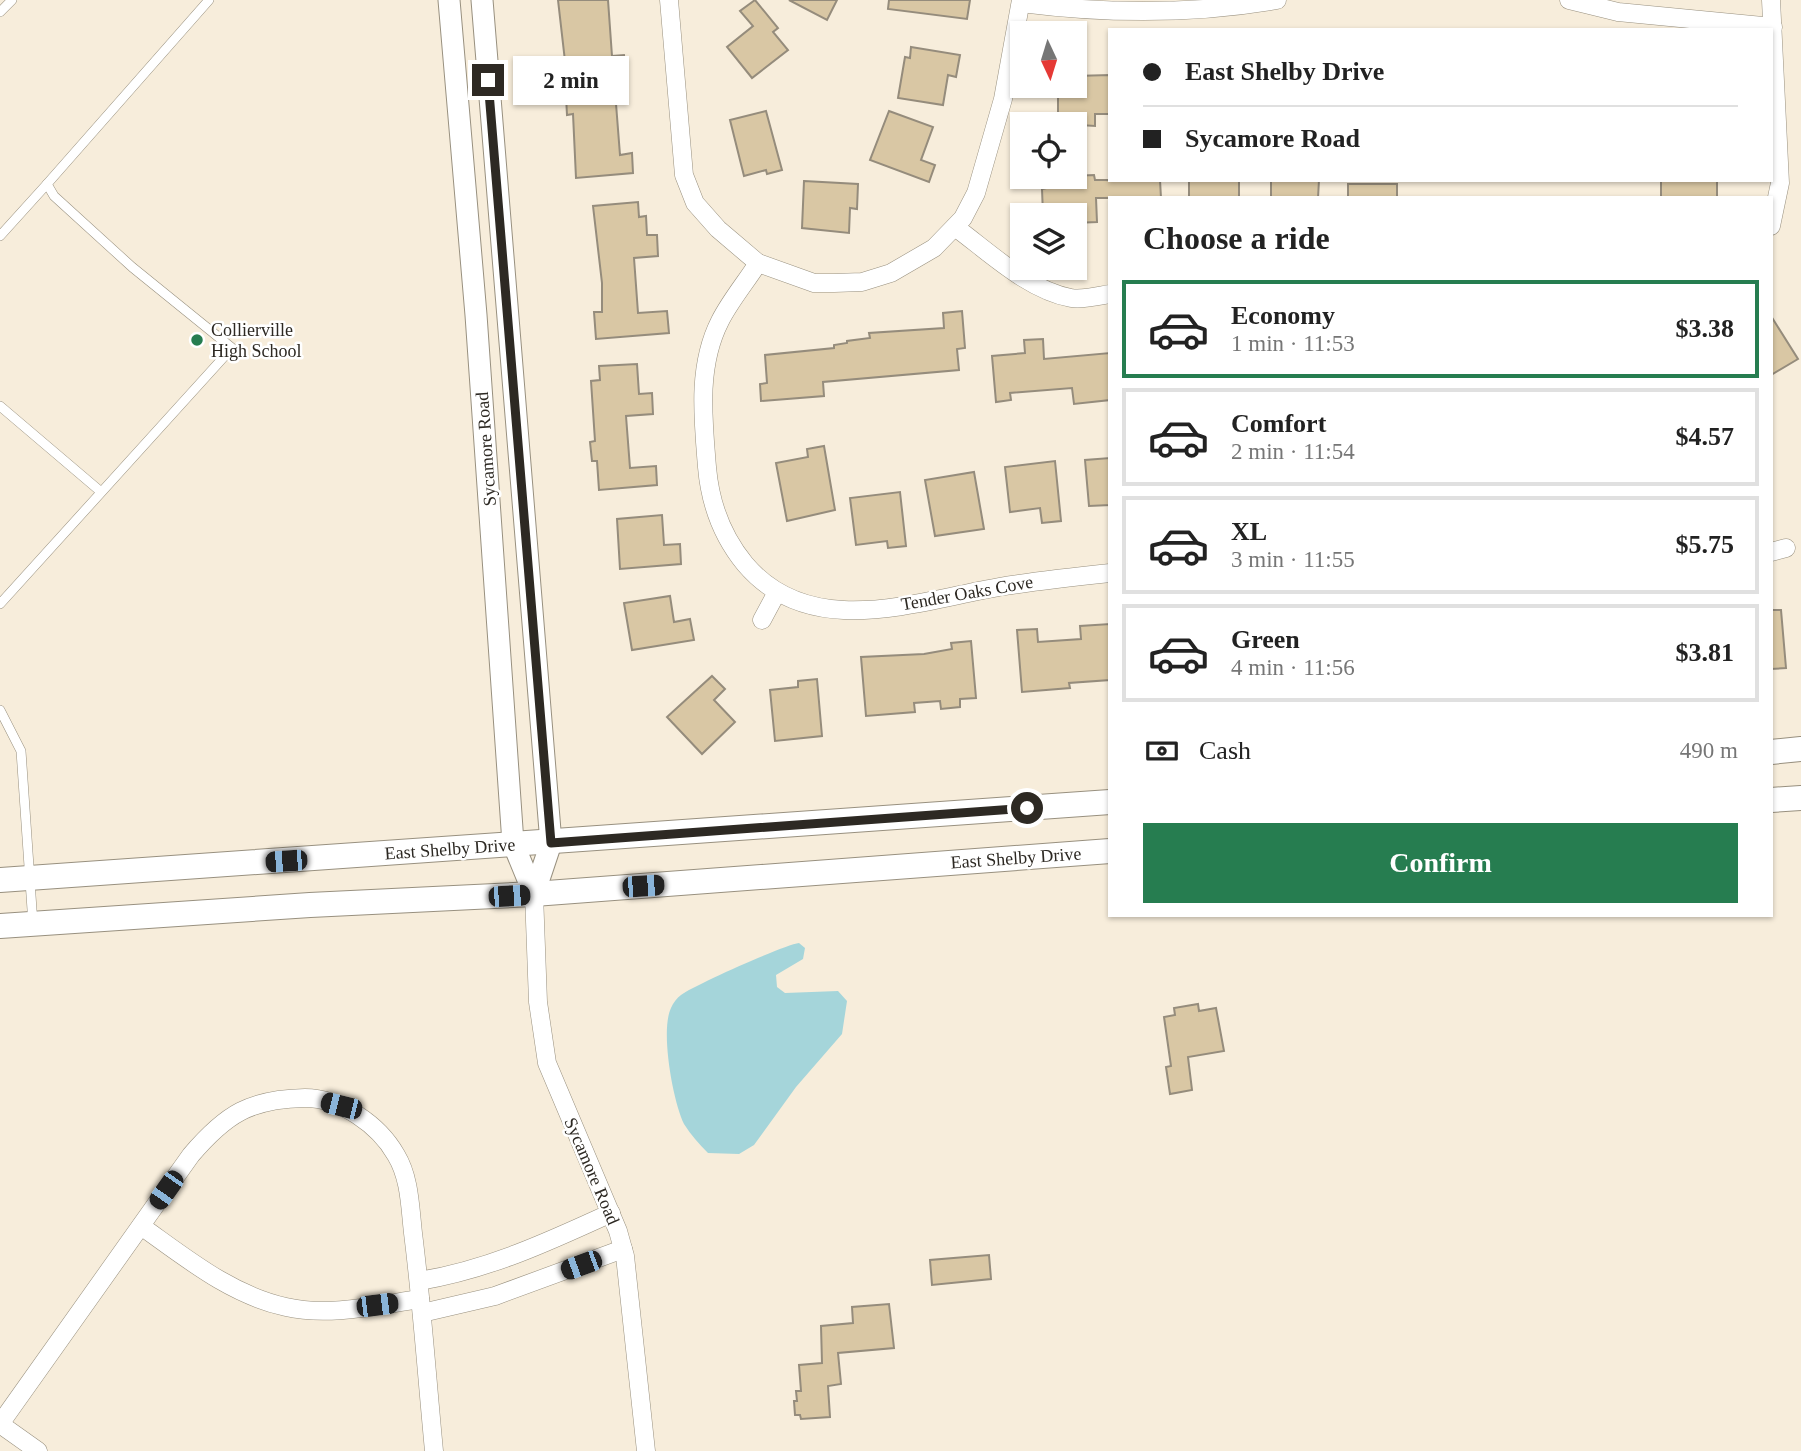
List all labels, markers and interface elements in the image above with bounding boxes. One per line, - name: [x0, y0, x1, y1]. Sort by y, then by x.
- north arrow: [1010, 21, 1087, 98]
- map controls: [1010, 21, 1087, 280]
- callout: 2 min: [512, 56, 628, 104]
- text: East Shelby Drive: [1185, 57, 1384, 86]
- route end: [472, 64, 504, 96]
- text: 2 min: [543, 68, 599, 93]
- button: locate: [1010, 112, 1087, 189]
- text: Sycamore Road: [1185, 124, 1360, 153]
- button: layers: [1010, 203, 1087, 280]
- text: Choose a ride: [1143, 220, 1330, 256]
- icon: car: [1147, 298, 1210, 361]
- text: Economy: [1231, 301, 1335, 330]
- text: $3.38: [1676, 314, 1734, 343]
- place label: Collierville High School: [211, 320, 302, 361]
- text: 1 min · 11:53: [1231, 331, 1355, 356]
- marker: Collierville High School: [189, 332, 205, 348]
- street label: Sycamore Road: [472, 391, 500, 507]
- icon: car: [1147, 406, 1210, 469]
- text: Comfort: [1231, 409, 1326, 438]
- text: $4.57: [1676, 422, 1734, 451]
- text: 2 min · 11:54: [1231, 439, 1355, 464]
- icon: car: [1147, 514, 1210, 577]
- text: XL: [1231, 517, 1267, 546]
- text: $5.75: [1676, 530, 1734, 559]
- text: 3 min · 11:55: [1231, 547, 1355, 572]
- street label: Tender Oaks Cove: [899, 572, 1035, 614]
- icon: car: [1147, 622, 1210, 685]
- text: Green: [1231, 625, 1300, 654]
- text: $3.81: [1676, 638, 1734, 667]
- text: 4 min · 11:56: [1231, 655, 1355, 680]
- icon: cash: [1143, 732, 1181, 770]
- text: Cash: [1199, 736, 1251, 765]
- text: 490 m: [1680, 738, 1738, 763]
- route start: [1011, 792, 1043, 824]
- button: Confirm: [1143, 823, 1738, 903]
- street label: East Shelby Drive: [384, 834, 516, 864]
- street label: East Shelby Drive: [950, 843, 1082, 873]
- car: [265, 849, 308, 873]
- car: [622, 874, 665, 898]
- car: [488, 884, 531, 908]
- car: [319, 1091, 364, 1121]
- street label: Sycamore Road: [560, 1114, 624, 1228]
- car: [146, 1167, 187, 1213]
- car: [558, 1248, 605, 1282]
- car: [355, 1292, 400, 1318]

